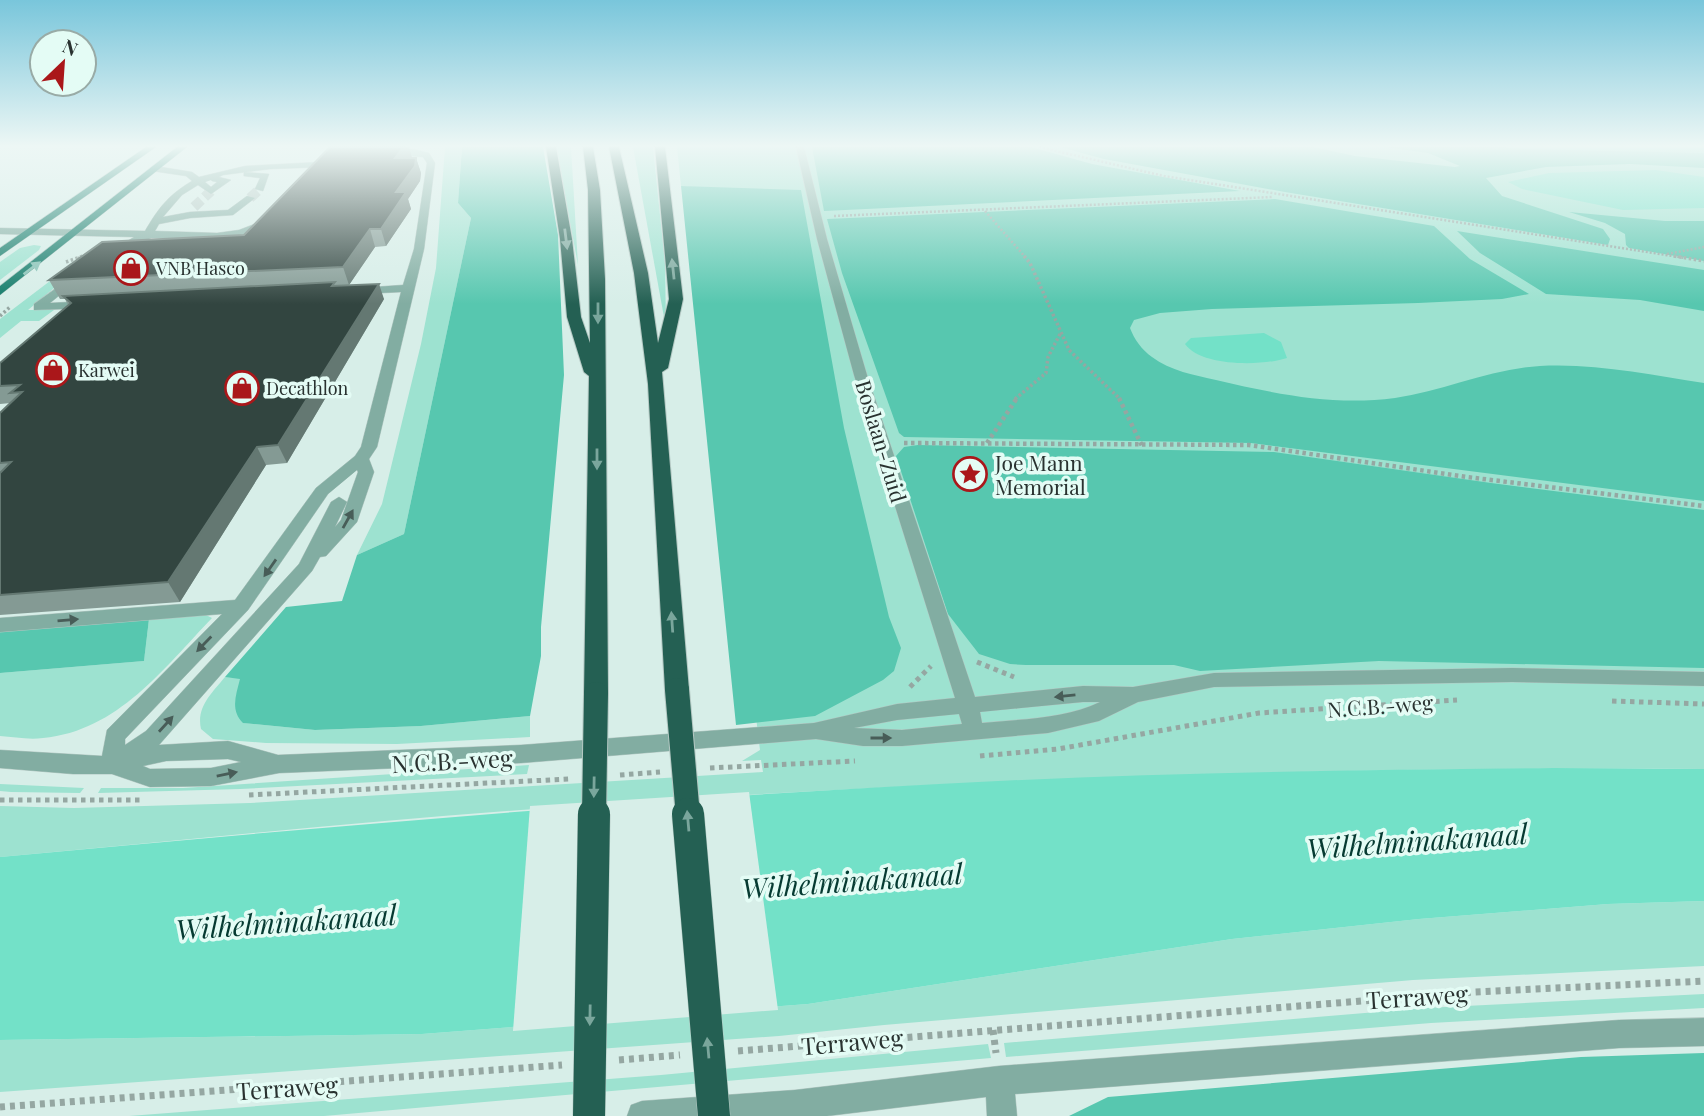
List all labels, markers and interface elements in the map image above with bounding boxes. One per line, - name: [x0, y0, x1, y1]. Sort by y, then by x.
- north arrow: [28, 28, 98, 98]
- text: N: [59, 32, 83, 61]
- one-way arrow: [561, 228, 572, 250]
- shop icon: VNB Hasco: [112, 249, 150, 287]
- place label: VNB Hasco: [155, 256, 245, 280]
- one-way arrow: [667, 258, 678, 280]
- one-way arrow: [23, 261, 41, 275]
- one-way arrow: [592, 302, 604, 324]
- shop icon: Karwei: [34, 351, 72, 389]
- place label: Karwei: [78, 358, 135, 382]
- shop icon: Decathlon: [223, 369, 261, 407]
- place label: Decathlon: [266, 376, 349, 400]
- street label: Boslaan-Zuid: [850, 376, 914, 506]
- one-way arrow: [591, 448, 603, 470]
- place label: Joe Mann Memorial: [994, 448, 1086, 500]
- place icon: Joe Mann Memorial: [951, 455, 989, 493]
- one-way arrow: [342, 509, 354, 528]
- one-way arrow: [263, 559, 277, 577]
- one-way arrow: [666, 611, 677, 633]
- one-way arrow: [57, 614, 79, 625]
- one-way arrow: [197, 635, 213, 652]
- street label: N.C.B.-weg: [1326, 687, 1434, 723]
- one-way arrow: [1054, 690, 1076, 701]
- one-way arrow: [158, 716, 174, 733]
- one-way arrow: [871, 732, 893, 744]
- street label: N.C.B.-weg: [391, 741, 514, 779]
- one-way arrow: [216, 768, 238, 779]
- one-way arrow: [589, 776, 600, 798]
- one-way arrow: [682, 810, 693, 832]
- water label: Wilhelminakanaal: [1305, 814, 1530, 866]
- water label: Wilhelminakanaal: [740, 854, 965, 906]
- water label: Wilhelminakanaal: [174, 895, 399, 947]
- street label: Terraweg: [1365, 976, 1469, 1016]
- one-way arrow: [585, 1004, 596, 1026]
- street label: Terraweg: [800, 1021, 905, 1061]
- one-way arrow: [702, 1037, 713, 1059]
- street label: Terraweg: [235, 1067, 339, 1107]

